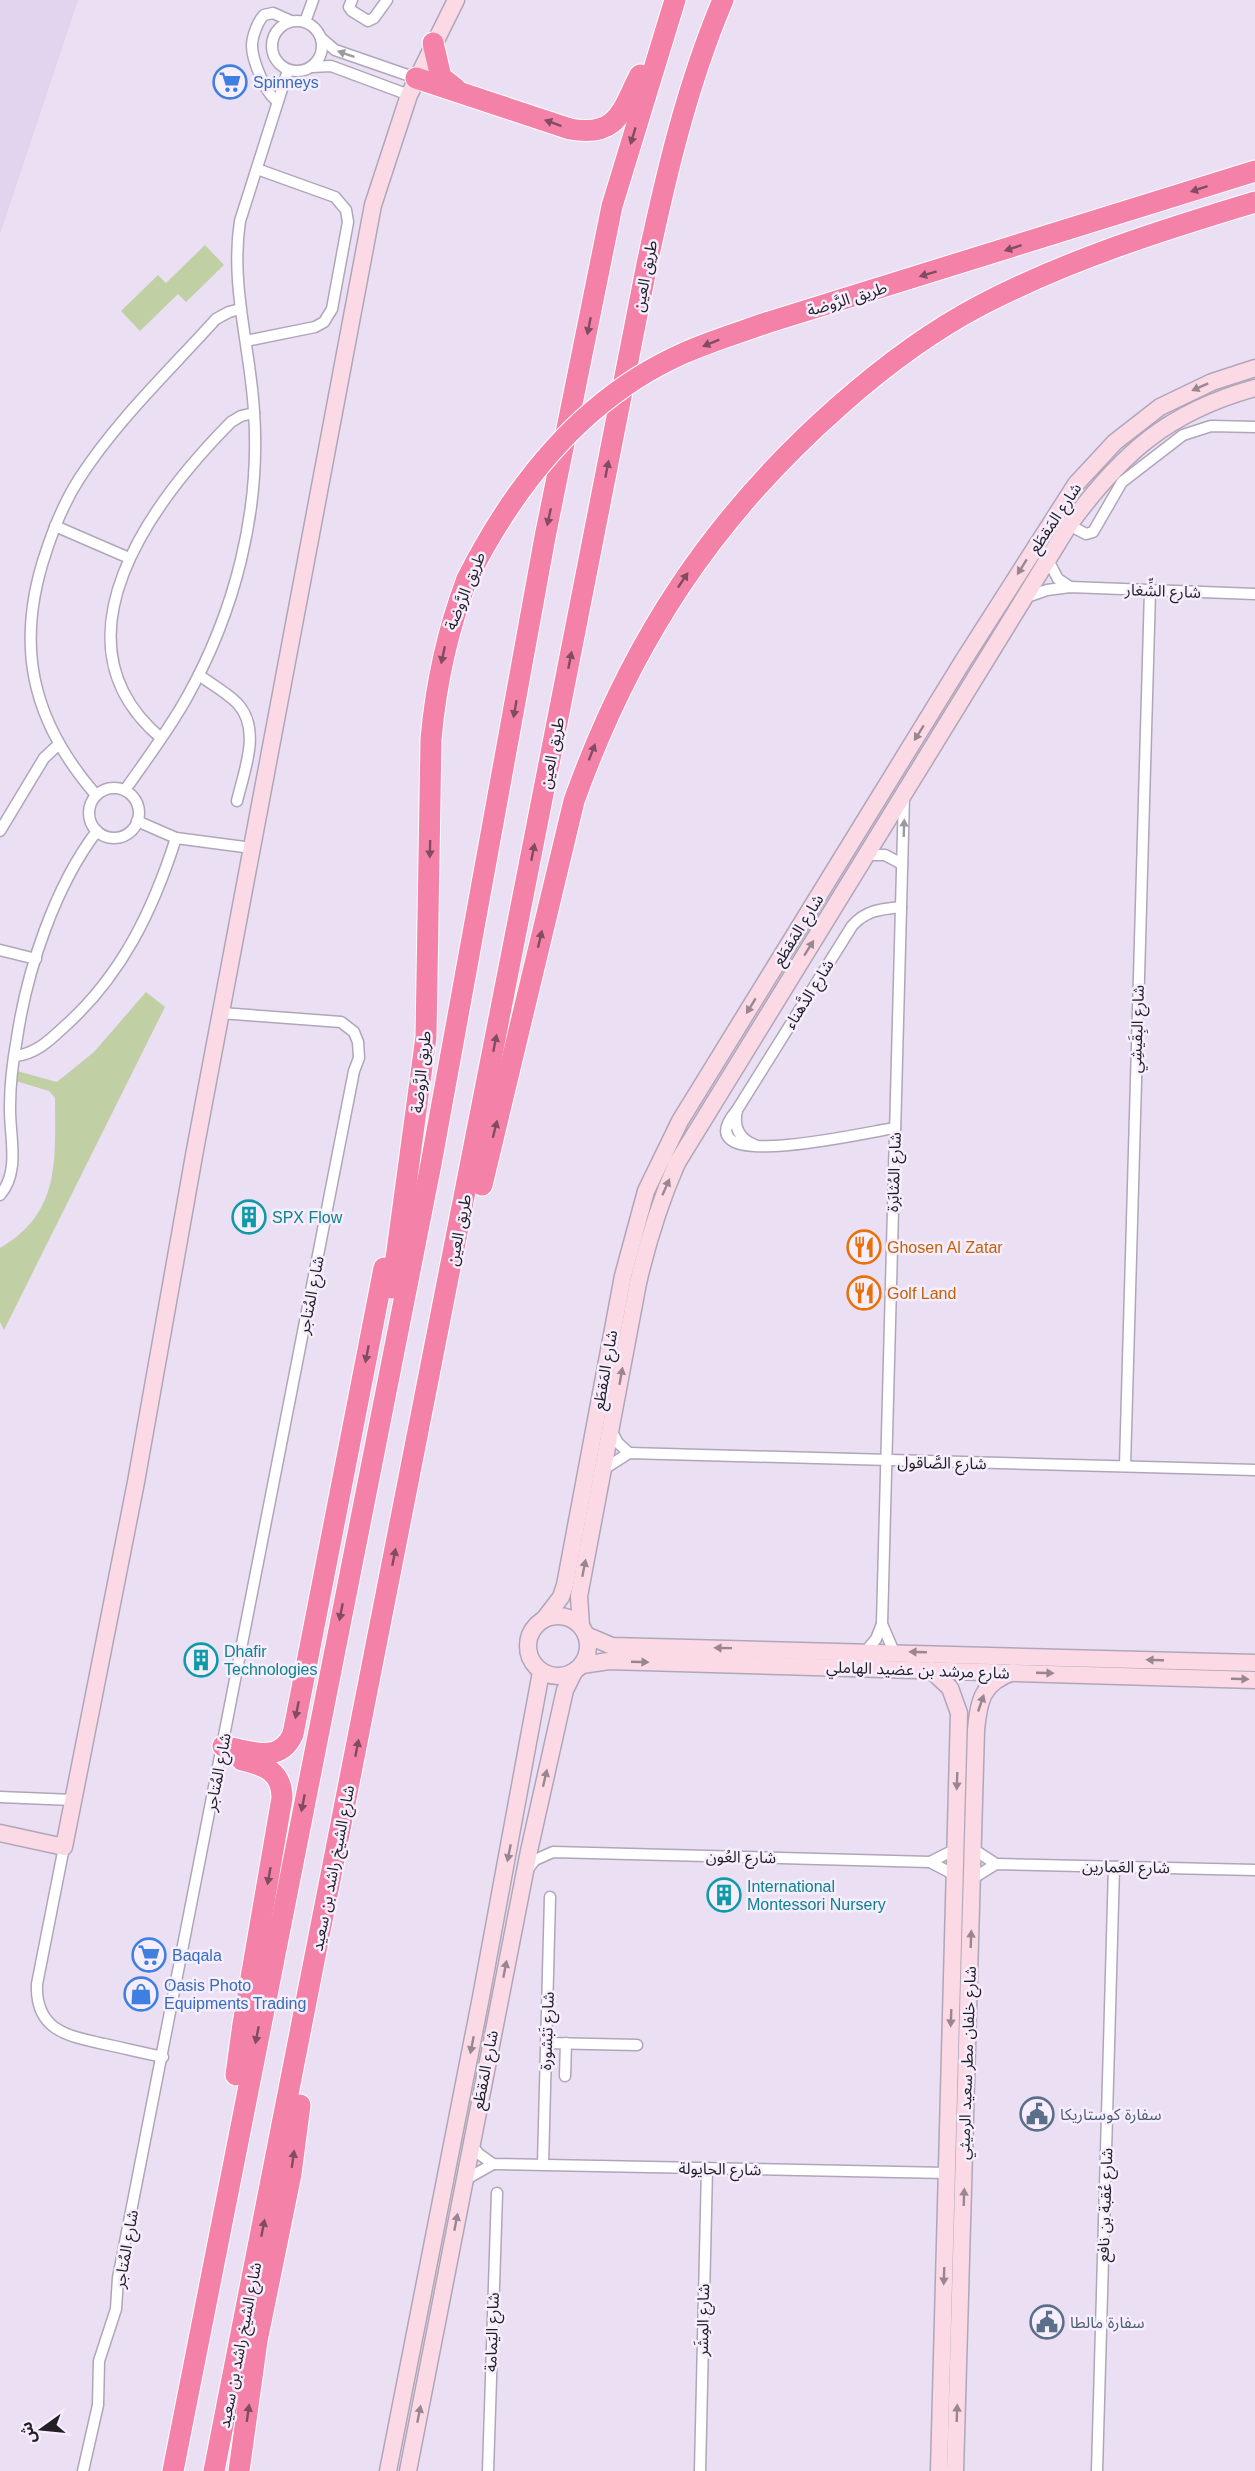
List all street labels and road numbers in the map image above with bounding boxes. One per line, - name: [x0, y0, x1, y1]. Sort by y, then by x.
- street label: طريق العين: [630, 238, 662, 314]
- street label: طريق الرَّوضة: [805, 279, 890, 321]
- street label: شارع المَقطَع: [1025, 480, 1088, 558]
- street label: طريق الرَّوضة: [442, 549, 490, 633]
- street label: شارع الشِّغار: [1124, 576, 1201, 605]
- street label: طريق العين: [537, 715, 569, 791]
- street label: شارع المَقطَع: [769, 891, 830, 971]
- street label: شارع الدَّهناء: [780, 956, 840, 1034]
- street label: شارع البِقَيشِي: [1126, 985, 1151, 1074]
- street label: طريق الرَّوضة: [408, 1030, 436, 1114]
- street label: شارع المُثابَرة: [884, 1132, 908, 1212]
- street label: طريق العين: [444, 1192, 476, 1268]
- street label: شارع المُتاجر: [295, 1254, 331, 1337]
- street label: شارع المَقطَع: [590, 1329, 624, 1412]
- street label: شارع الصَّاقول: [897, 1454, 987, 1476]
- street label: شارع مرشد بن عضيد الهاملي: [826, 1658, 1010, 1686]
- street label: شارع المُتاجر: [202, 1731, 238, 1814]
- street label: شارع الشيخ راشد بن سعيد: [309, 1784, 361, 1953]
- street label: شارع العُون: [706, 1848, 776, 1870]
- street label: شارع العَمارين: [1082, 1858, 1170, 1880]
- street label: شارع خلفان مطر سعيد الرميثي: [955, 1966, 983, 2160]
- street label: شارع تَبْشورة: [537, 1991, 561, 2071]
- street label: شارع المَقطَع: [469, 2029, 505, 2112]
- street label: شارع عُقبة بن نافع: [1095, 2148, 1119, 2263]
- street label: شارع الحايولة: [678, 2160, 762, 2182]
- street label: شارع المُتاجر: [111, 2209, 145, 2291]
- street label: شارع الشيخ راشد بن سعيد: [216, 2261, 268, 2430]
- street label: شارع المِشَر: [693, 2283, 716, 2358]
- street label: شارع اليَمامة: [482, 2292, 506, 2372]

